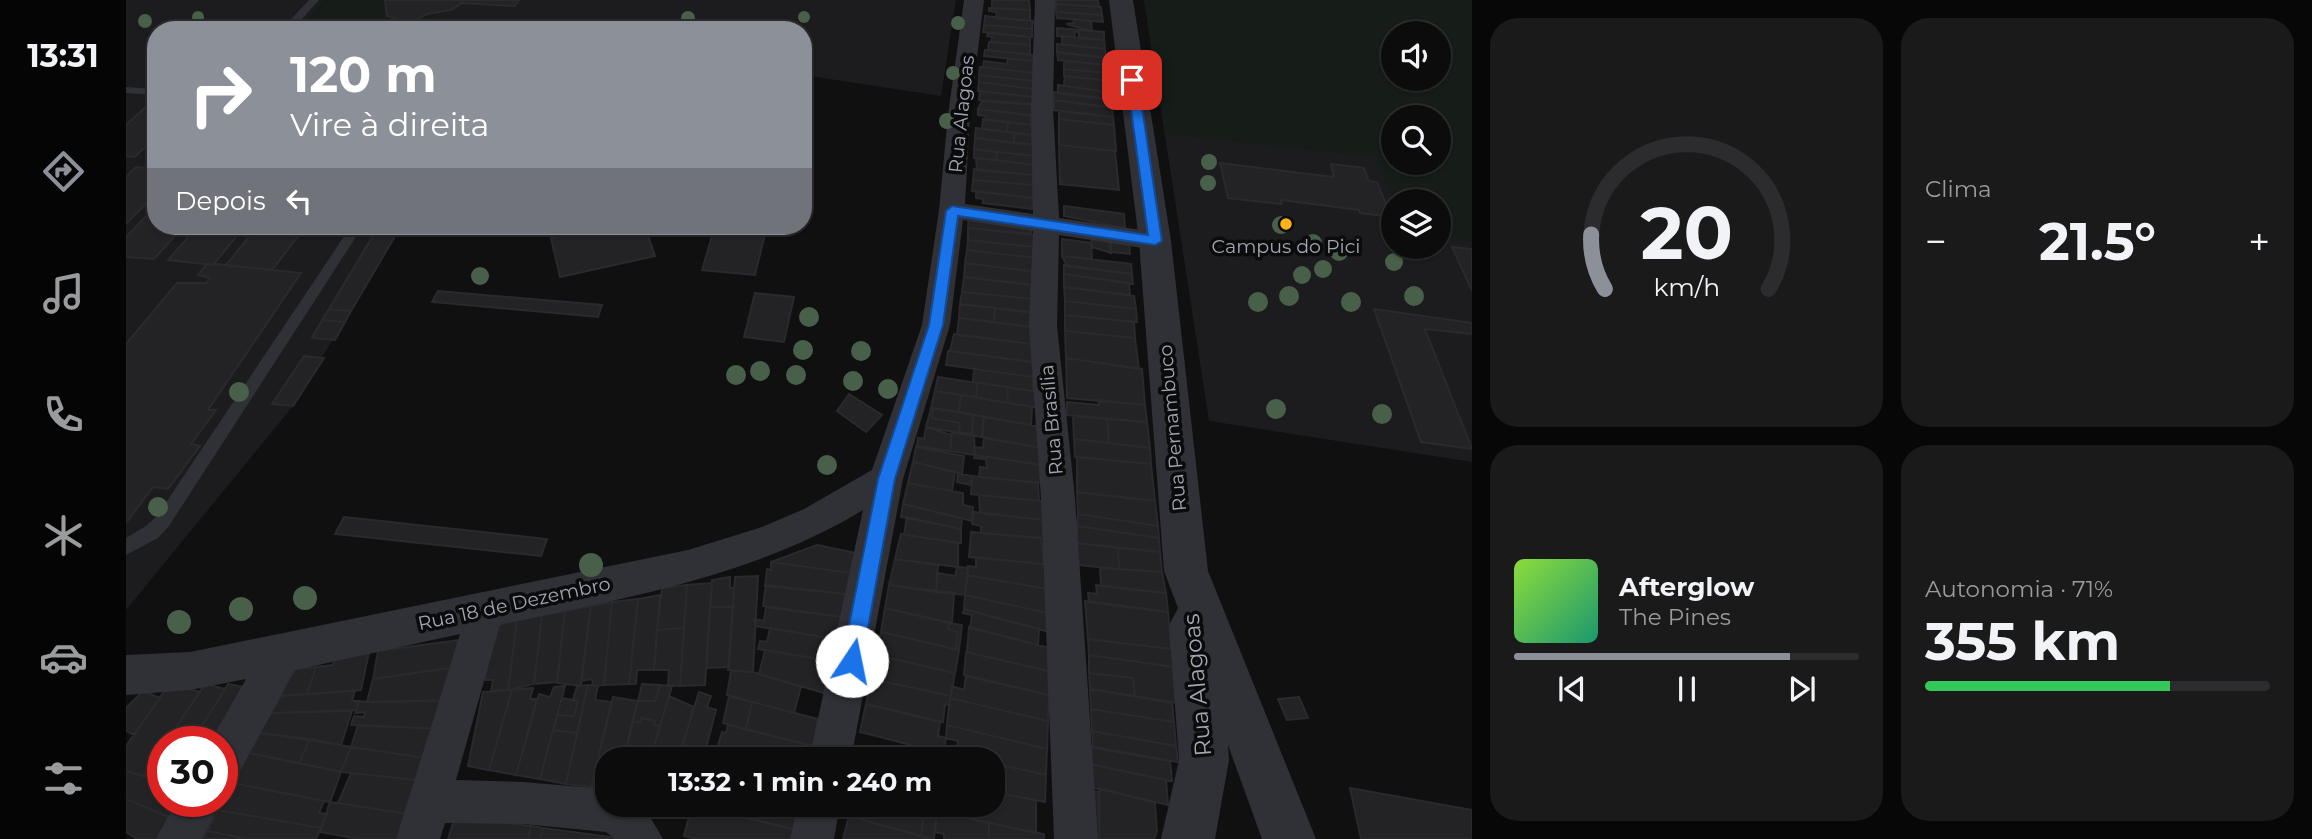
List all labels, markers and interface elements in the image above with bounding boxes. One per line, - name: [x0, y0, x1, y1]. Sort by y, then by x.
- map controls: [1381, 21, 1451, 259]
- button: sound: [1381, 21, 1451, 91]
- text: 13:31: [27, 36, 99, 75]
- text: 120 m: [290, 45, 437, 104]
- icon: right: [175, 49, 266, 140]
- pin: [1102, 50, 1162, 110]
- street label: Rua Alagoas: [944, 54, 979, 174]
- icon: arrive: [1113, 61, 1151, 99]
- text: Vire à direita: [290, 105, 489, 144]
- button: search: [1381, 105, 1451, 175]
- icon: directions: [39, 147, 88, 196]
- text: Clima: [1925, 175, 1992, 203]
- icon: left: [280, 182, 318, 220]
- text: Depois: [175, 185, 266, 217]
- button: layers: [1381, 189, 1451, 259]
- text: 20: [1640, 189, 1733, 277]
- text: 21.5°: [2039, 210, 2156, 273]
- marker: Campus do Pici: [1278, 216, 1294, 232]
- text: −: [1925, 218, 1947, 265]
- text: +: [2248, 218, 2270, 265]
- place label: Campus do Pici: [1212, 235, 1360, 258]
- icon: music: [39, 269, 88, 318]
- text: km/h: [1653, 271, 1720, 301]
- street label: Rua Pernambuco: [1154, 344, 1191, 512]
- street label: Rua Brasília: [1035, 364, 1068, 476]
- icon: phone: [39, 390, 88, 439]
- icon: climate: [39, 511, 88, 560]
- text: Afterglow: [1619, 571, 1754, 603]
- street label: Rua 18 de Dezembro: [416, 572, 613, 635]
- text: Autonomia · 71%: [1925, 575, 2113, 603]
- text: The Pines: [1619, 603, 1731, 631]
- text: 355 km: [1925, 610, 2120, 673]
- street label: Rua Alagoas: [1177, 613, 1217, 757]
- position arrow: [815, 624, 889, 698]
- icon: car: [39, 633, 88, 682]
- icon: previous: [1553, 670, 1591, 708]
- icon: pause: [1668, 670, 1706, 708]
- icon: next: [1783, 670, 1821, 708]
- speed limit sign: 30: [147, 726, 238, 817]
- icon: filters: [39, 754, 88, 803]
- text: 13:32 · 1 min · 240 m: [668, 766, 932, 798]

